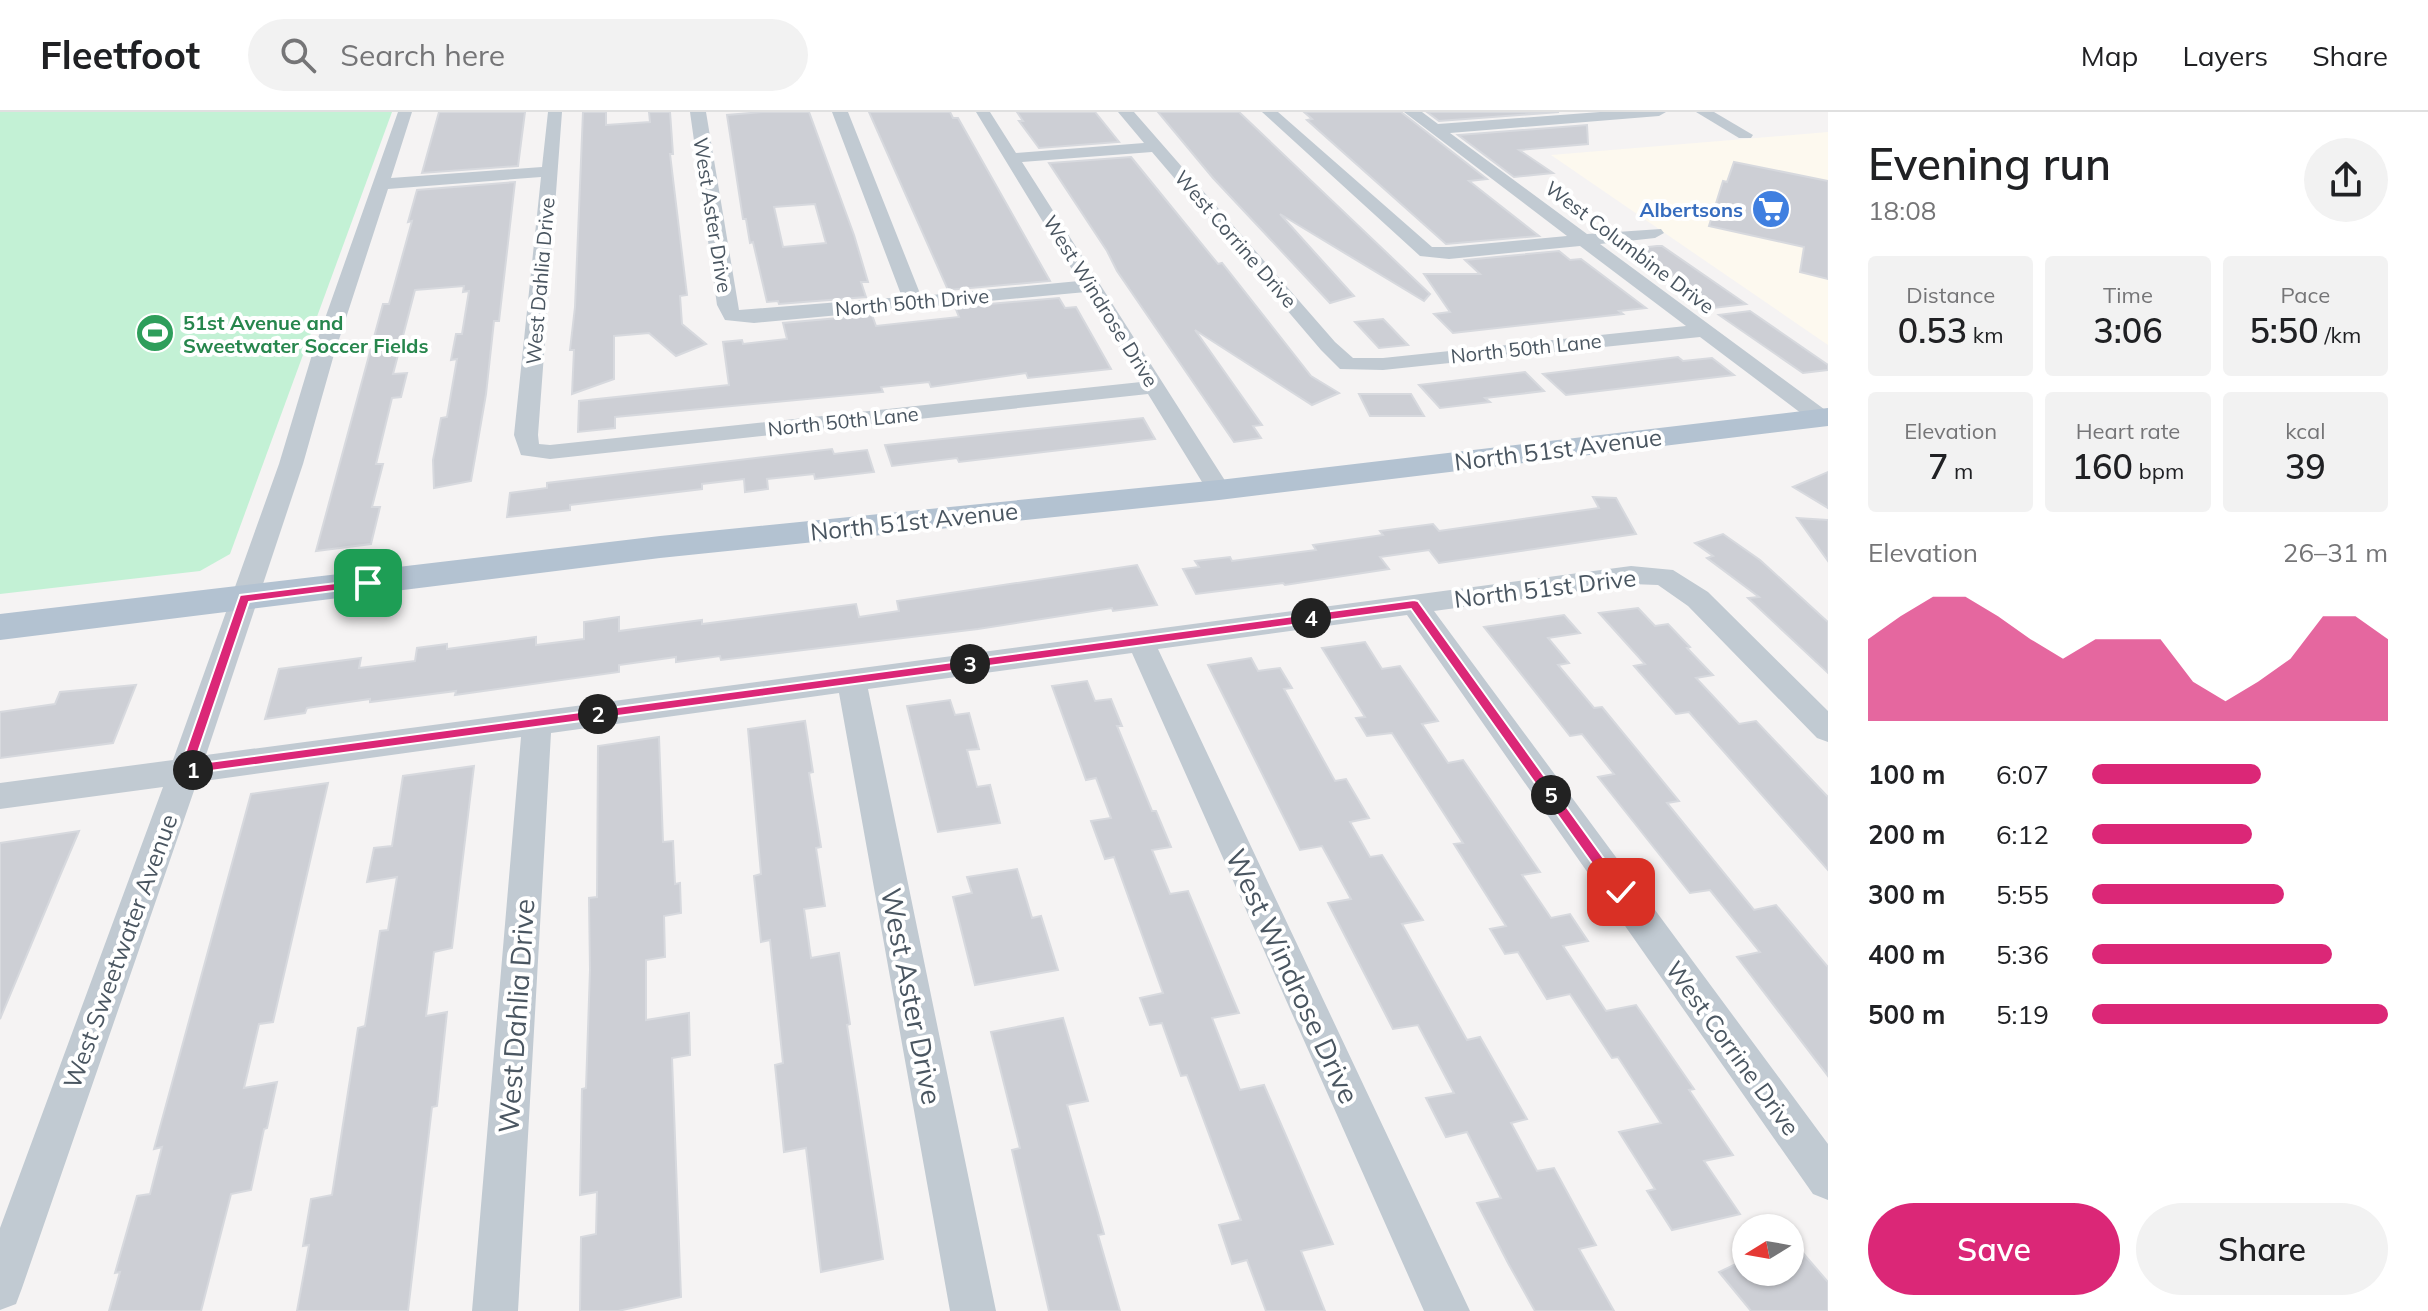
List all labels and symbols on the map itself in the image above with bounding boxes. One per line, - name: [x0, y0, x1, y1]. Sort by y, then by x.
- street label: West Aster Drive: [688, 136, 738, 294]
- street label: West Corrine Drive: [1170, 165, 1302, 313]
- street label: West Columbine Drive: [1541, 175, 1719, 319]
- supermarket icon: Albertsons: [1750, 188, 1792, 230]
- street label: West Dahlia Drive: [520, 196, 560, 366]
- place label: Albertsons: [1639, 197, 1743, 222]
- street label: West Windrose Drive: [1038, 211, 1164, 391]
- street label: North 50th Drive: [834, 283, 990, 321]
- place label: 51st Avenue and Sweetwater Soccer Fields: [183, 310, 429, 358]
- sports icon: 51st Avenue and Sweetwater Soccer Fields: [134, 312, 176, 354]
- street label: North 50th Lane: [1449, 328, 1603, 368]
- street label: North 50th Lane: [766, 401, 920, 441]
- street label: North 51st Avenue: [1453, 421, 1663, 477]
- street label: North 51st Avenue: [809, 495, 1019, 547]
- pin: [334, 549, 402, 617]
- street label: North 51st Drive: [1452, 562, 1638, 614]
- pin: 4: [1291, 598, 1331, 638]
- pin: 3: [950, 644, 990, 684]
- pin: 2: [578, 694, 618, 734]
- pin: 1: [173, 750, 213, 790]
- pin: 5: [1531, 775, 1571, 815]
- street label: West Sweetwater Avenue: [56, 810, 184, 1092]
- street label: West Windrose Drive: [1219, 843, 1367, 1109]
- pin: [1587, 858, 1655, 926]
- street label: West Aster Drive: [874, 885, 950, 1107]
- street label: West Dahlia Drive: [490, 898, 542, 1134]
- street label: West Corrine Drive: [1660, 955, 1806, 1141]
- north arrow: [1732, 1214, 1804, 1286]

